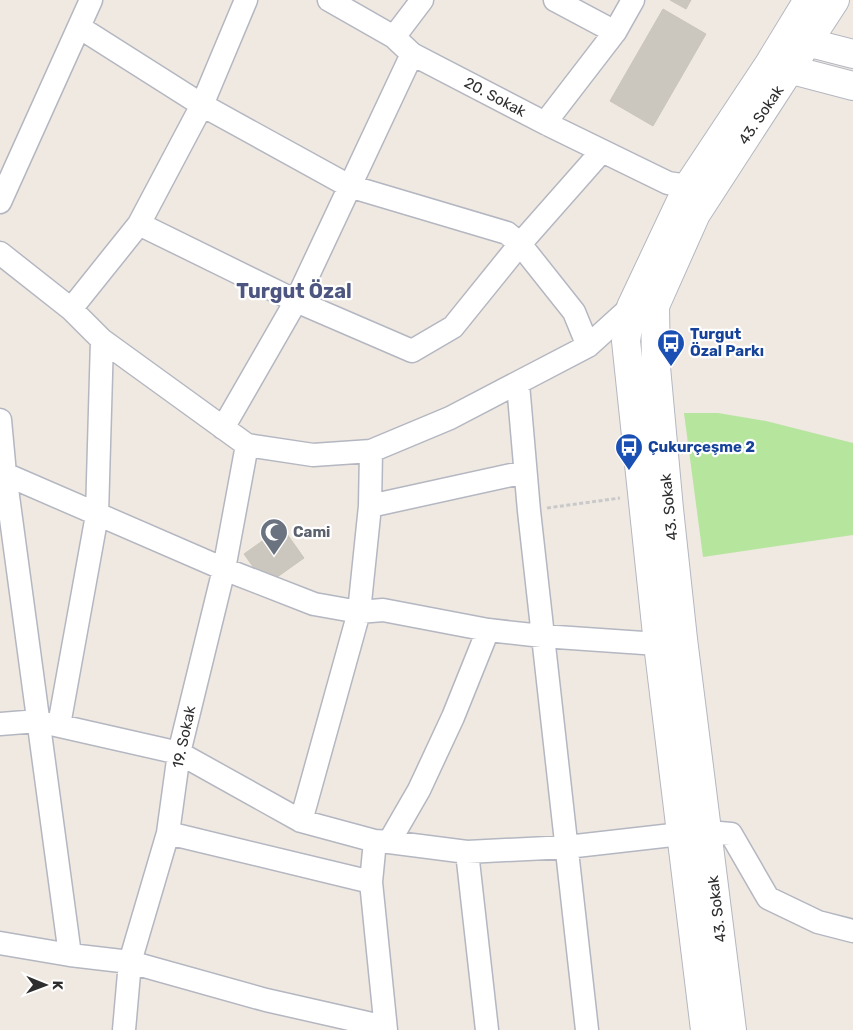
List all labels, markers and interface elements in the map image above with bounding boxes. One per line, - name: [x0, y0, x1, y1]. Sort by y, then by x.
- street label: 20. Sokak: [461, 73, 529, 121]
- street label: 43. Sokak: [735, 82, 787, 148]
- district label: Turgut Özal: [236, 279, 352, 303]
- place label: Turgut Özal Parkı: [690, 325, 764, 360]
- bus stop icon: Turgut Özal Parkı: [656, 328, 686, 367]
- bus stop icon: Çukurçeşme 2: [614, 432, 644, 471]
- place label: Çukurçeşme 2: [648, 438, 755, 456]
- street label: 43. Sokak: [657, 472, 681, 541]
- mosque icon: Cami: [259, 517, 289, 556]
- place label: Cami: [293, 523, 330, 541]
- street label: 19. Sokak: [169, 704, 199, 770]
- street label: 43. Sokak: [704, 874, 730, 944]
- north arrow: [20, 960, 70, 1010]
- text: K: [49, 980, 66, 991]

